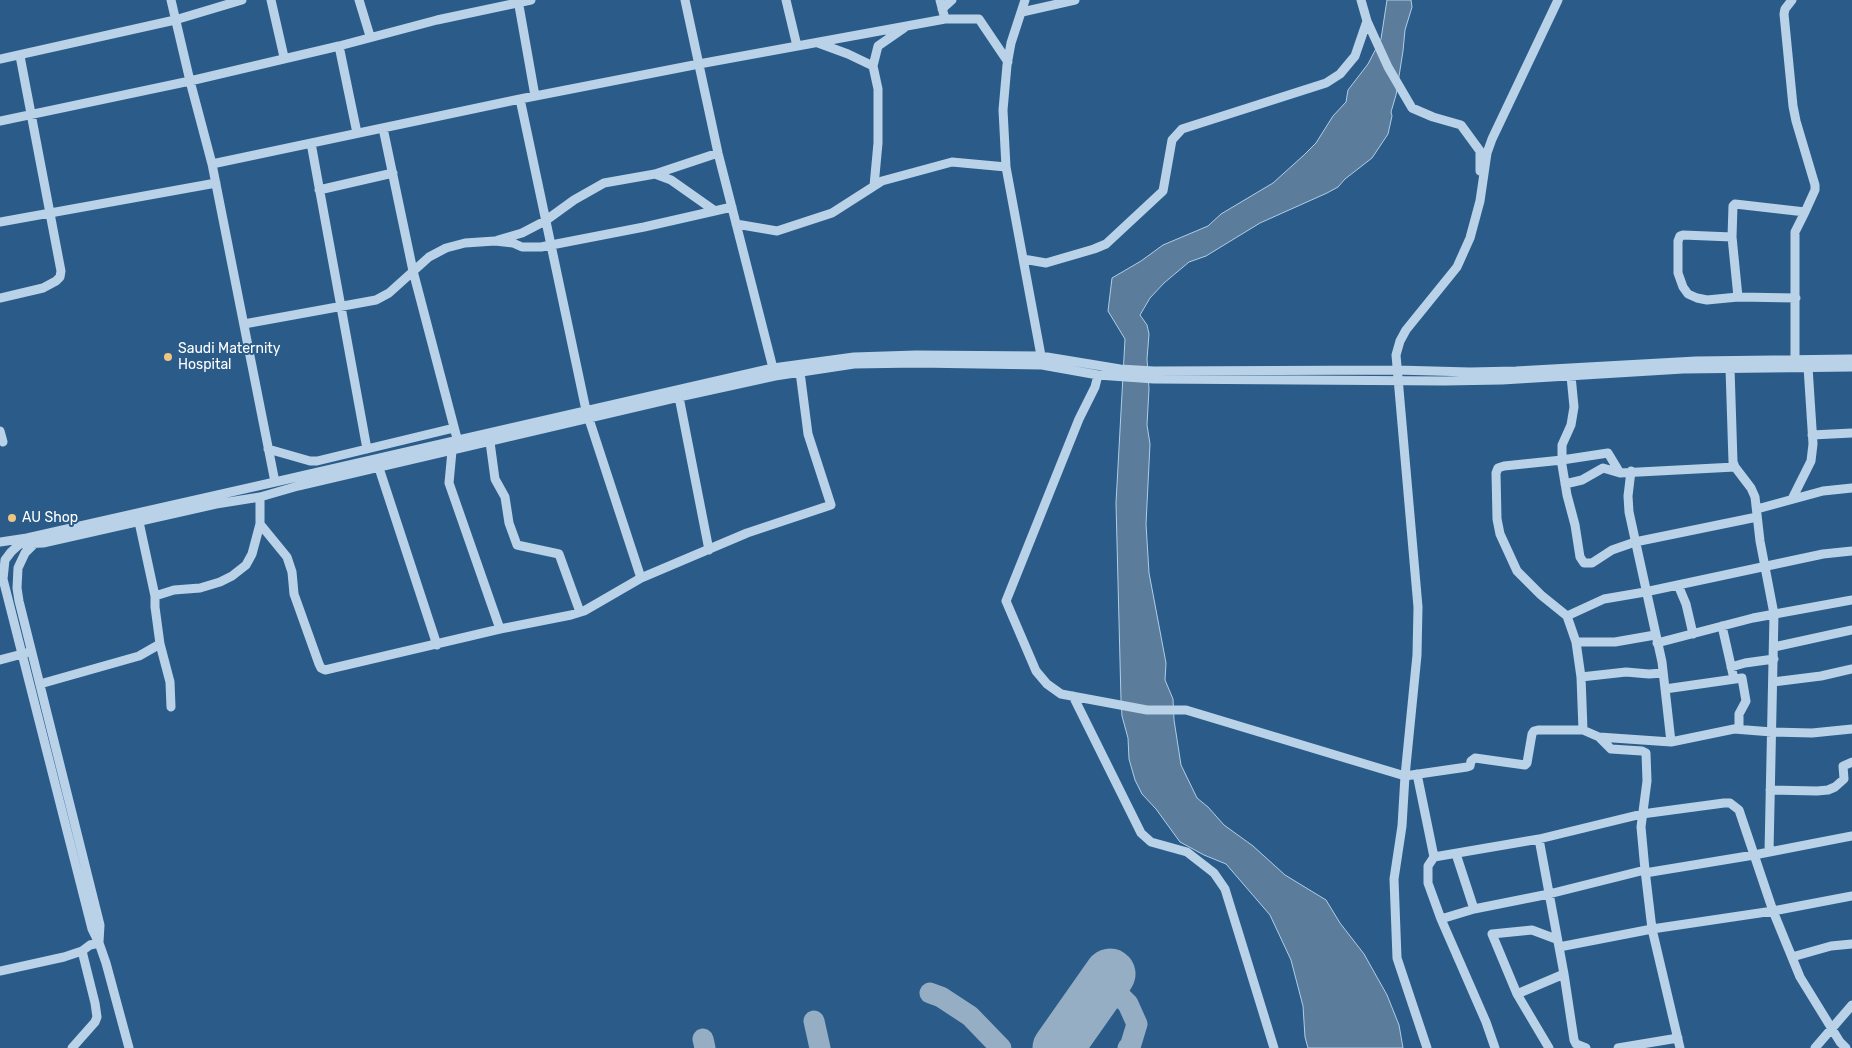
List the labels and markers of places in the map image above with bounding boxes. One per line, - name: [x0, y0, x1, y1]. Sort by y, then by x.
- place label: Saudi Maternity Hospital: [178, 341, 280, 374]
- marker: Saudi Maternity Hospital: [162, 351, 174, 363]
- place label: AU Shop: [22, 510, 78, 526]
- marker: AU Shop: [6, 512, 18, 524]

